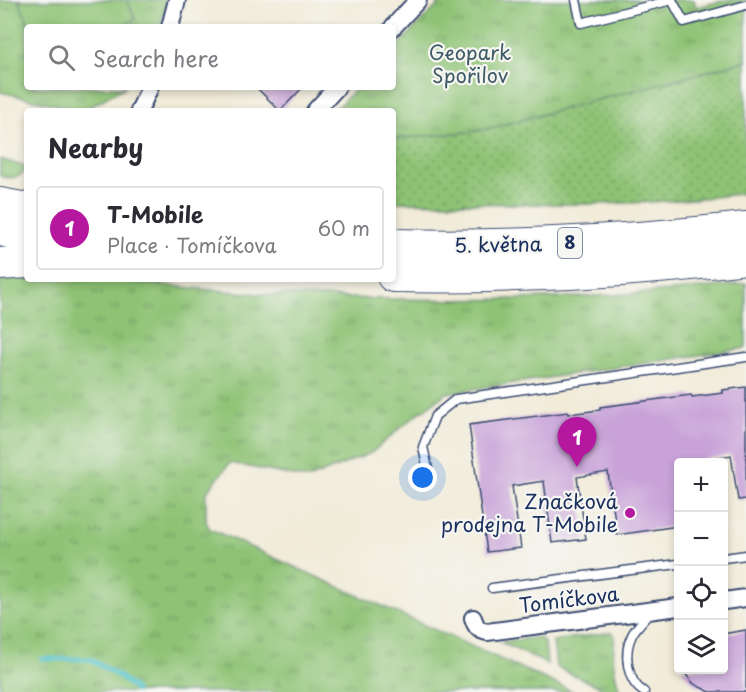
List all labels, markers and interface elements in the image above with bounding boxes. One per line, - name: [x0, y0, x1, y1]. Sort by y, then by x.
- search box: [24, 24, 396, 90]
- park label: Geopark Spořilov: [429, 37, 511, 90]
- icon: search: [45, 41, 78, 74]
- text: Search here: [93, 41, 219, 74]
- text: Nearby: [48, 128, 143, 167]
- text: T-Mobile: [107, 197, 203, 230]
- text: 1: [65, 213, 74, 243]
- text: 60 m: [318, 213, 370, 243]
- street label: 5. května: [454, 228, 543, 260]
- road number: 8: [558, 228, 582, 258]
- text: Place · Tomíčkova: [107, 230, 277, 260]
- pin: 1: [558, 418, 596, 467]
- map controls: [674, 458, 728, 674]
- button: +: [674, 458, 728, 512]
- your location: [408, 463, 437, 492]
- place label: Značková prodejna T-Mobile: [441, 486, 619, 539]
- marker: Značková prodejna T-Mobile: [623, 506, 637, 520]
- button: −: [674, 512, 728, 566]
- button: locate: [674, 566, 728, 620]
- street label: Tomíčkova: [517, 578, 621, 620]
- button: layers: [674, 620, 728, 674]

